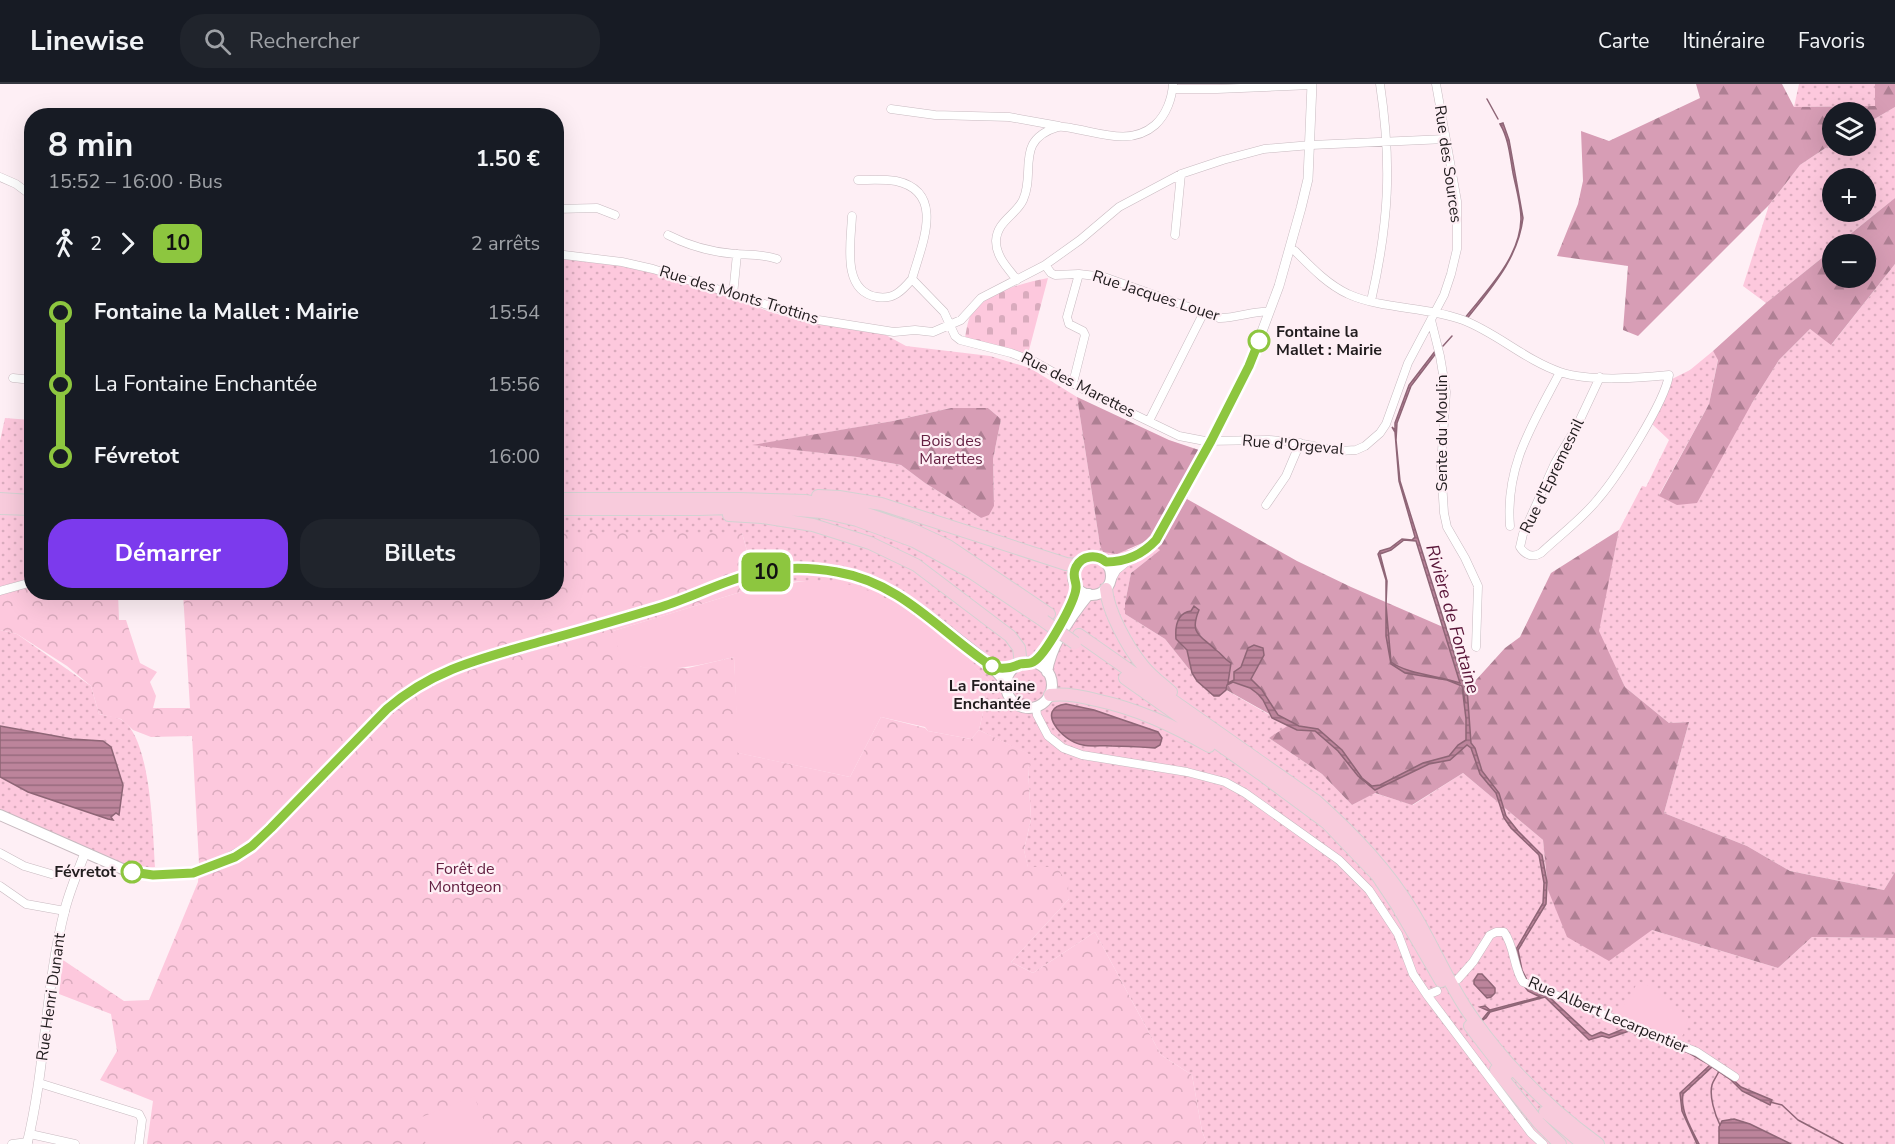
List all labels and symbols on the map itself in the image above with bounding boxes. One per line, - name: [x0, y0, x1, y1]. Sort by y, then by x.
- street label: Rue des Sources: [1429, 104, 1467, 224]
- street label: Rue des Monts Trottins: [657, 260, 821, 330]
- street label: Rue Jacques Louer: [1090, 265, 1223, 327]
- place label: Fontaine la Mallet : Mairie: [1276, 321, 1382, 361]
- marker: Fontaine la Mallet : Mairie: [1248, 330, 1270, 352]
- street label: Rue des Marettes: [1017, 347, 1139, 423]
- street label: Sente du Moulin: [1431, 374, 1453, 492]
- street label: Rue d'Epremesnil: [1515, 415, 1589, 537]
- park label: Bois des Marettes: [919, 430, 983, 470]
- street label: Rue d'Orgeval: [1241, 430, 1345, 460]
- water label: Rivière de Fontaine: [1420, 542, 1486, 697]
- line badge: 10: [739, 552, 793, 592]
- marker: La Fontaine Enchantée: [983, 657, 1001, 675]
- place label: La Fontaine Enchantée: [949, 675, 1036, 715]
- park label: Forêt de Montgeon: [428, 858, 502, 898]
- place label: Févretot: [54, 861, 117, 883]
- marker: Févretot: [121, 861, 143, 883]
- street label: Rue Henri Dunant: [31, 931, 71, 1062]
- street label: Rue Albert Lecarpentier: [1525, 971, 1692, 1059]

